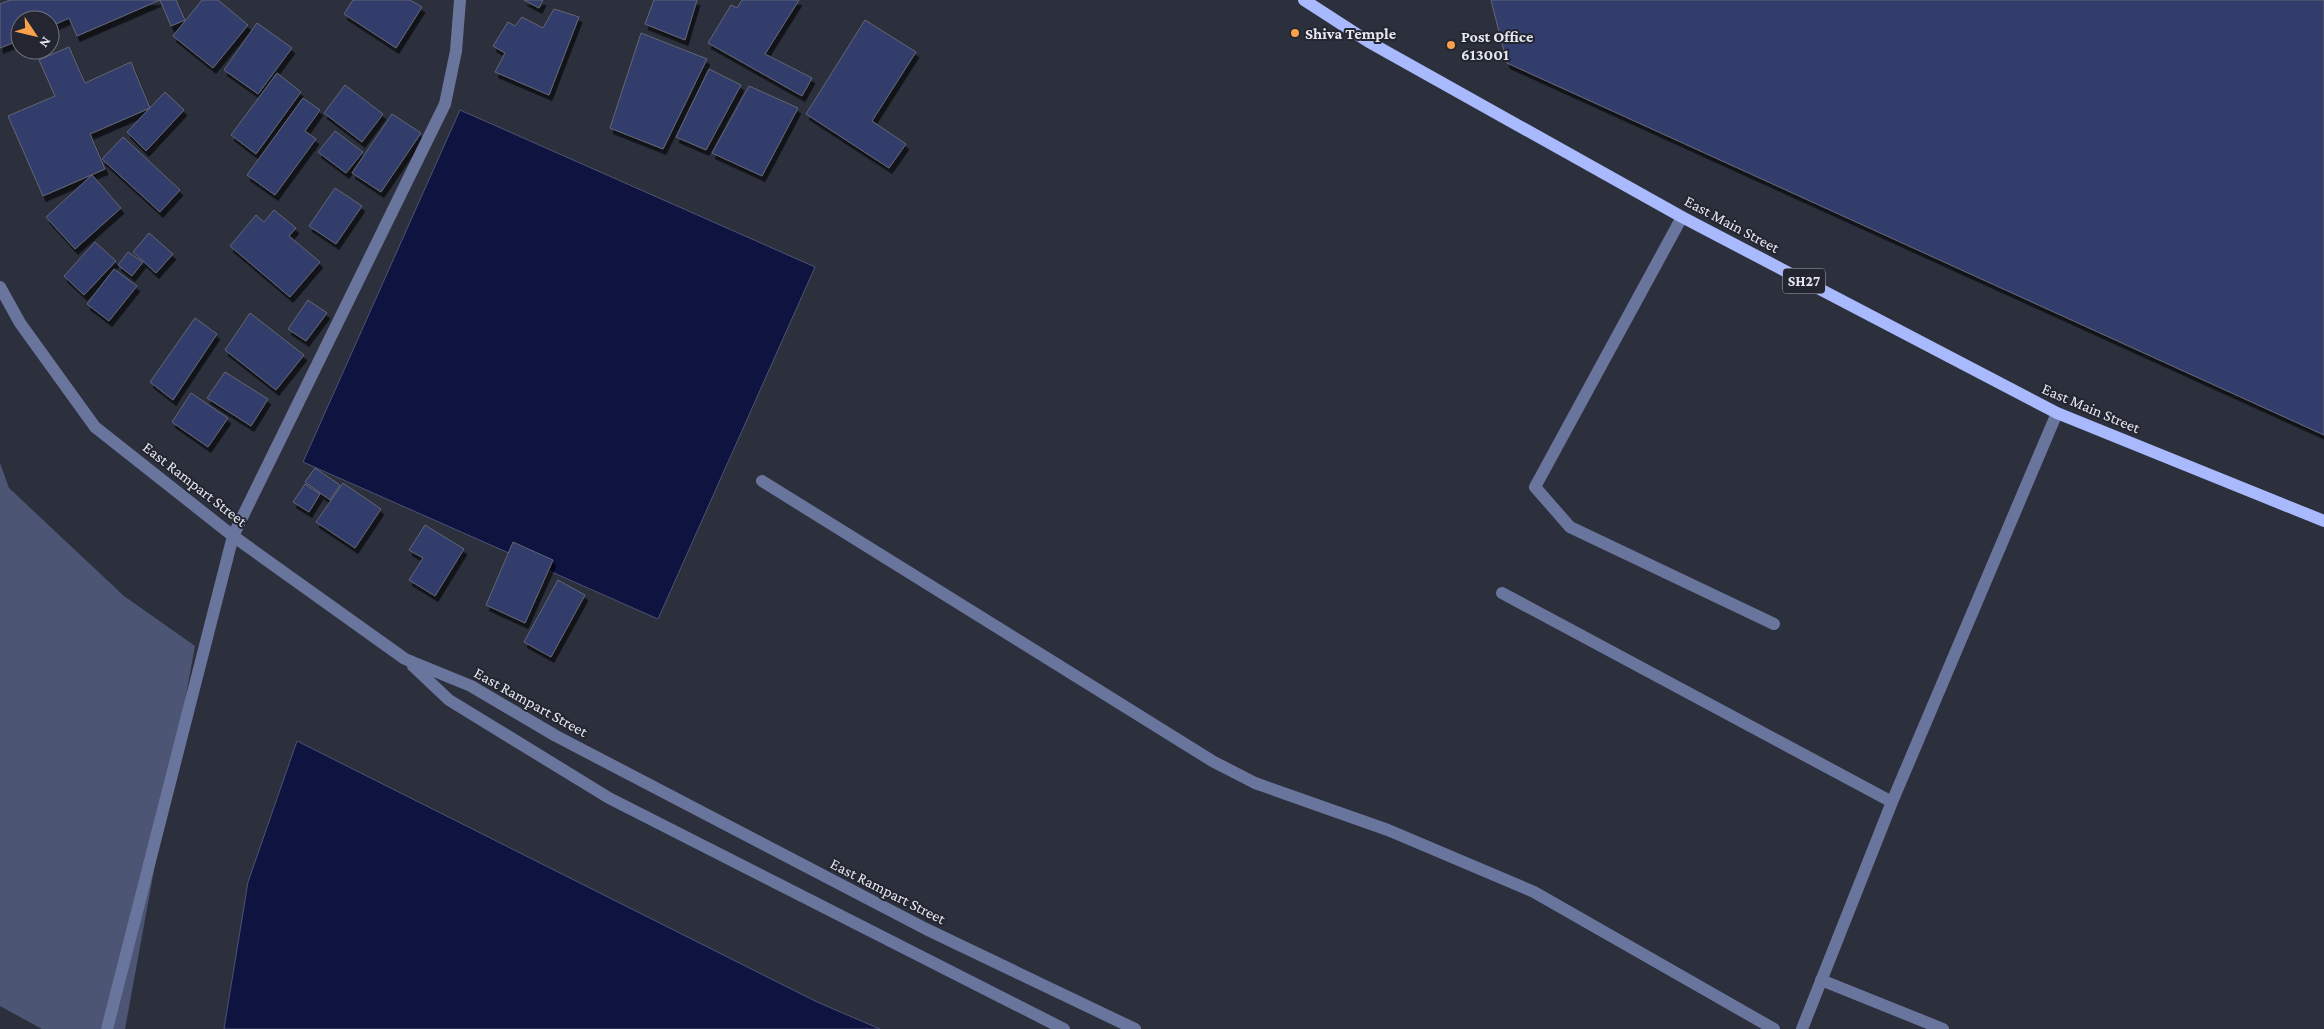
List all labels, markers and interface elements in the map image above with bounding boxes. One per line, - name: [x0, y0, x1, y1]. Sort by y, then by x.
- north arrow: [10, 10, 60, 60]
- place label: Shiva Temple: [1305, 25, 1397, 42]
- marker: Shiva Temple: [1289, 27, 1301, 39]
- place label: Post Office 613001: [1461, 28, 1534, 63]
- text: N: [36, 34, 55, 51]
- marker: Post Office 613001: [1445, 39, 1457, 51]
- street label: East Main Street: [1682, 192, 1783, 256]
- road number: SH27: [1783, 268, 1825, 294]
- street label: East Main Street: [2040, 380, 2143, 437]
- street label: East Rampart Street: [139, 438, 251, 531]
- street label: East Rampart Street: [471, 664, 591, 741]
- street label: East Rampart Street: [827, 855, 949, 929]

